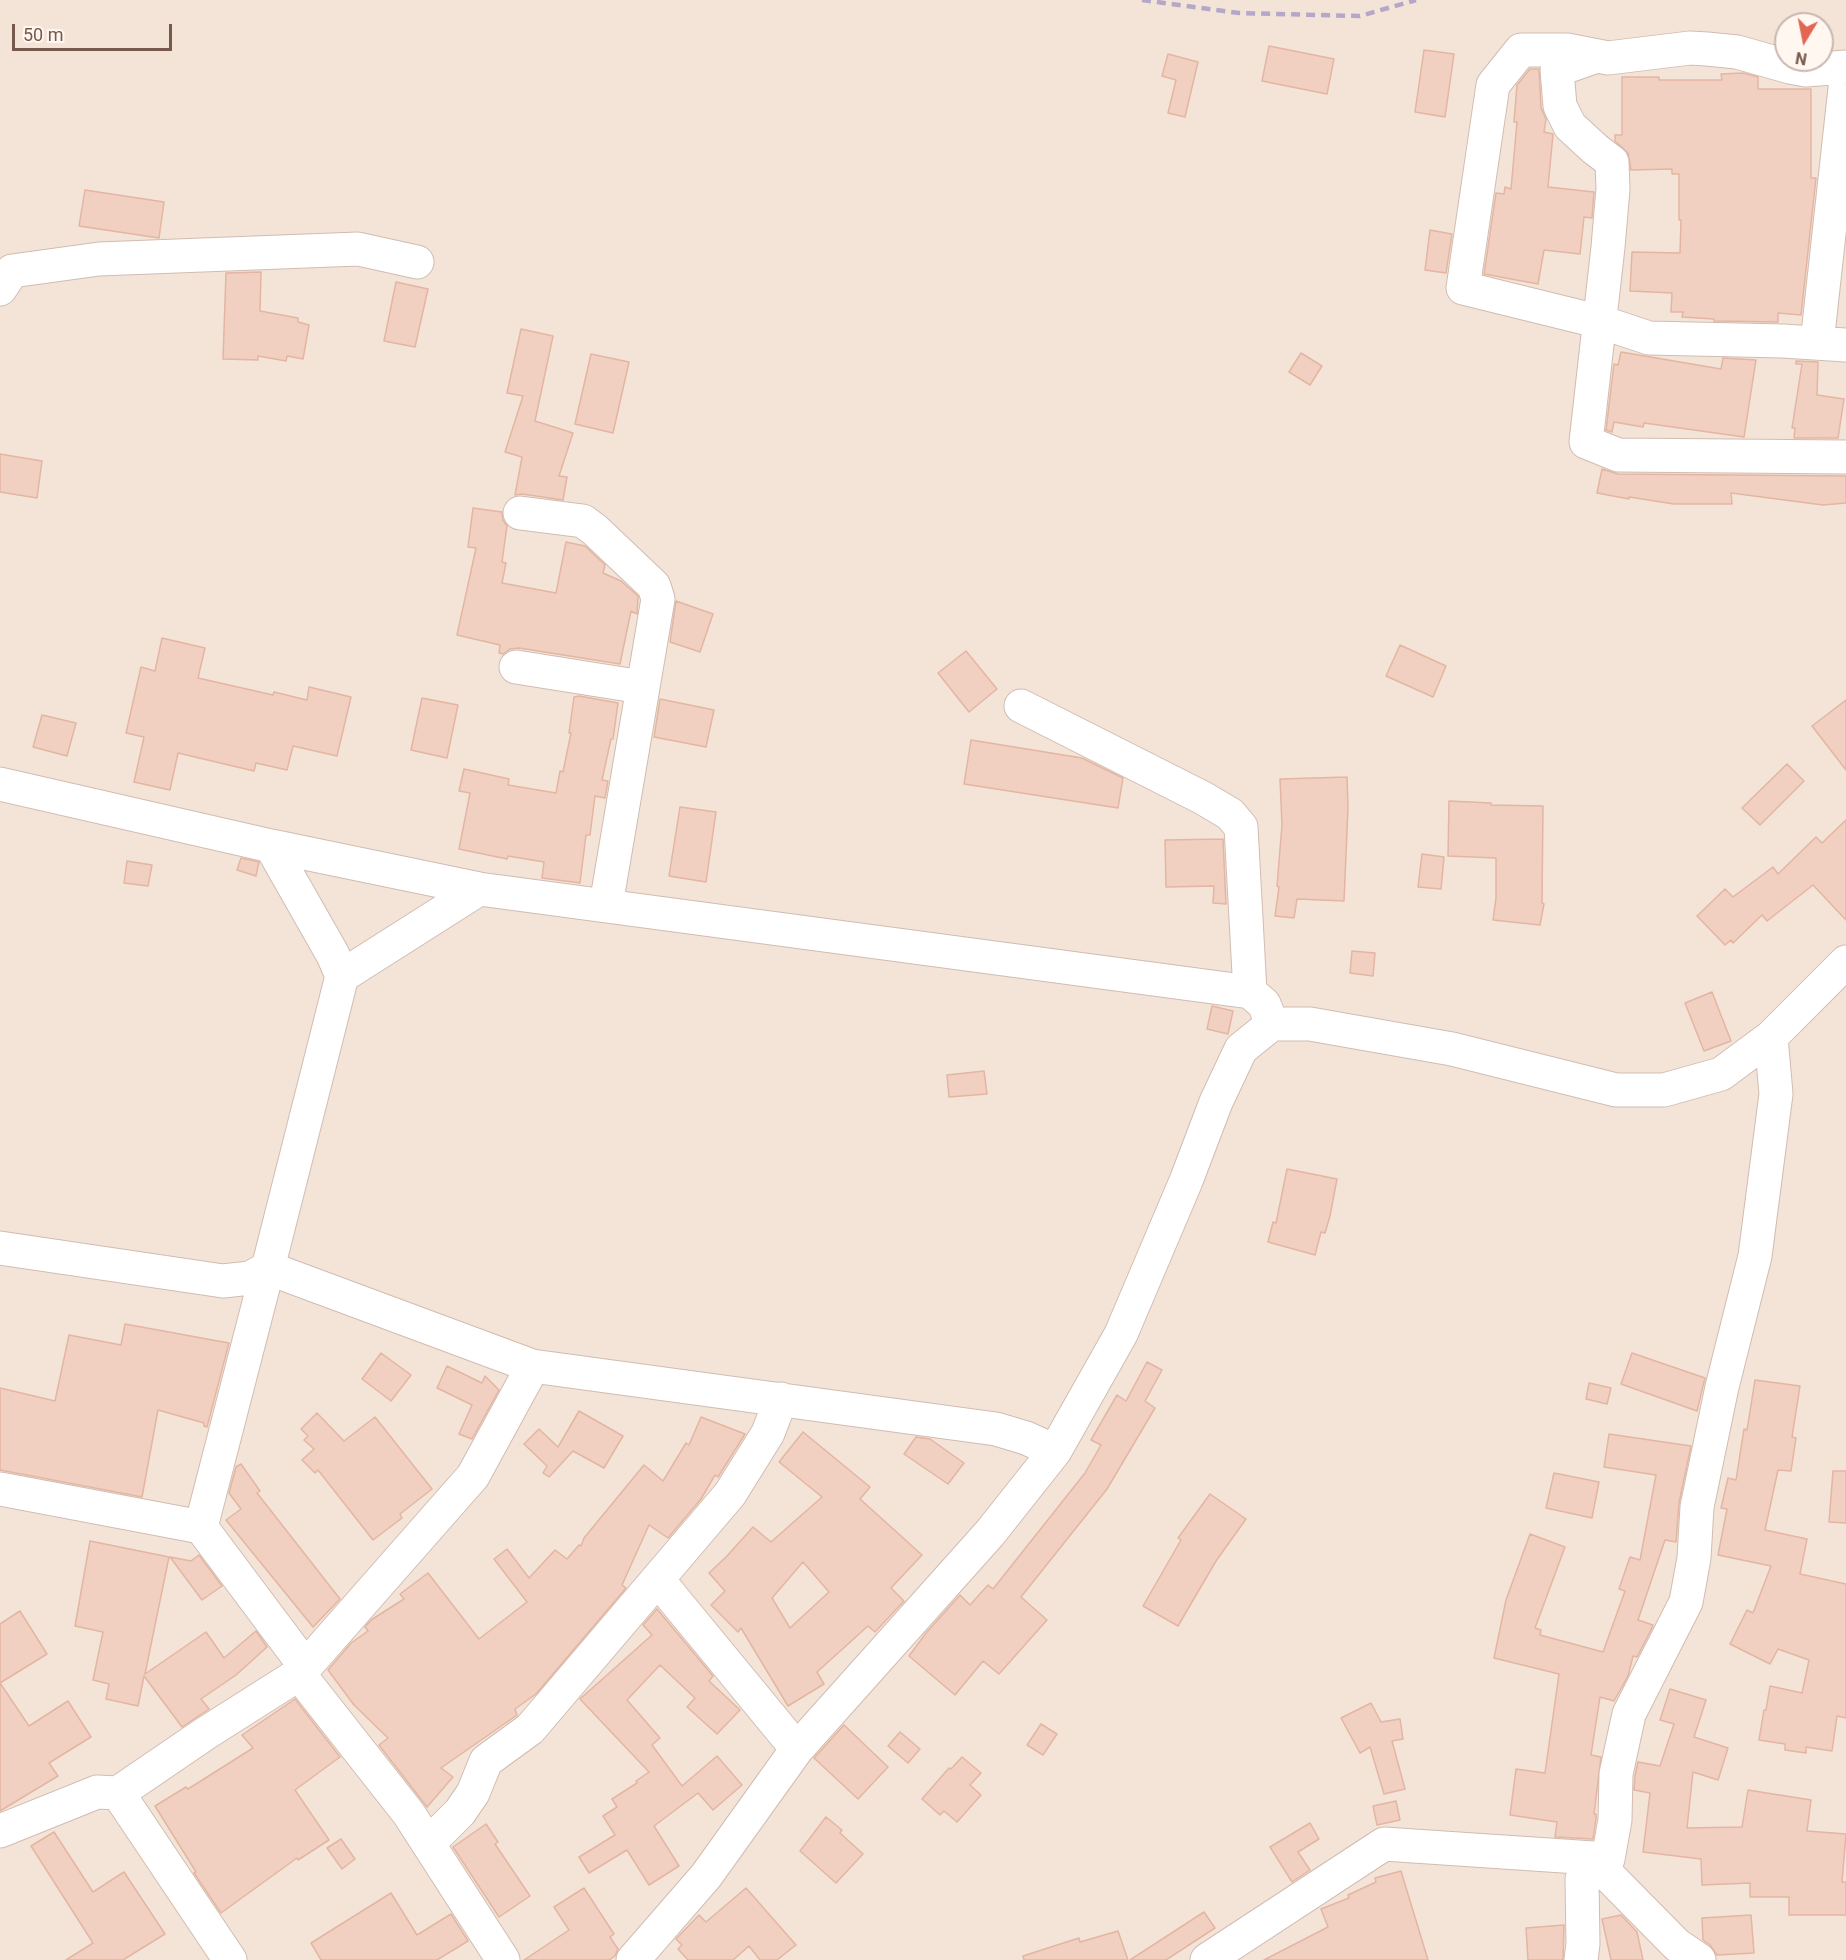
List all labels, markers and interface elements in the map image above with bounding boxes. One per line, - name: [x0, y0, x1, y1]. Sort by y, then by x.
- scale bar: [15, 12, 176, 50]
- north arrow: [1774, 12, 1834, 72]
- text: 50 m: [23, 24, 63, 45]
- text: N: [1794, 48, 1808, 69]

